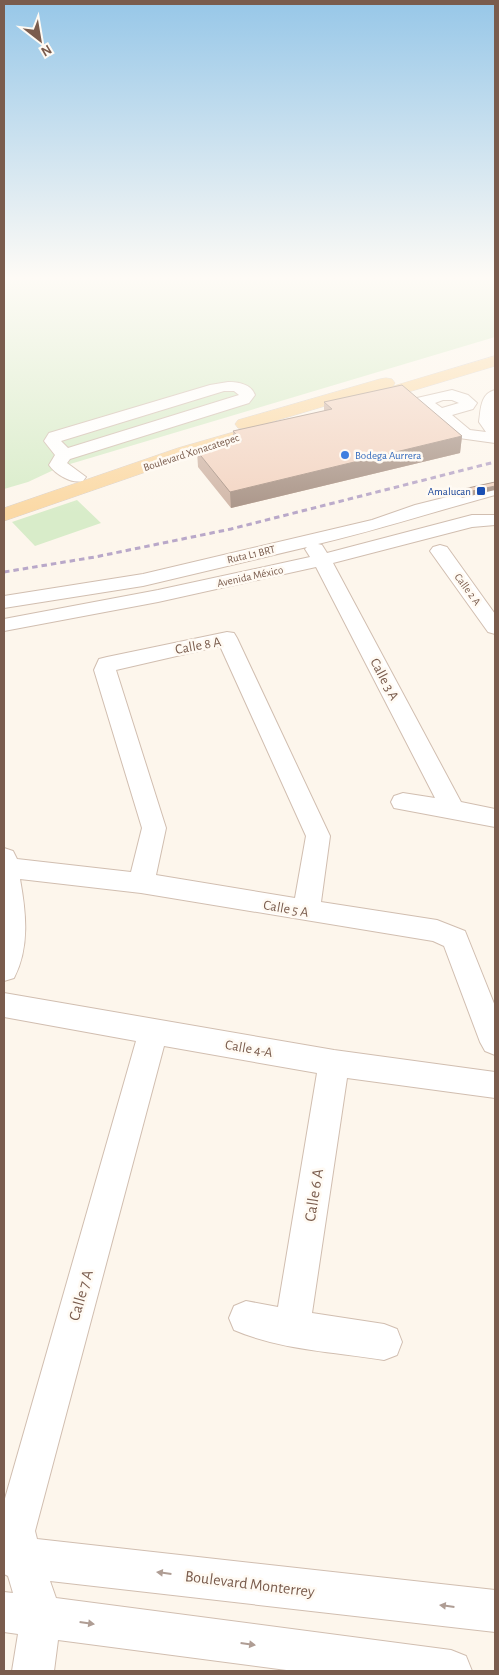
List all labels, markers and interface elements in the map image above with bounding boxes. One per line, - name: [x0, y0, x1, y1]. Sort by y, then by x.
- north arrow: [15, 15, 65, 65]
- text: N: [38, 42, 54, 59]
- street label: Boulevard Xonacatepec: [142, 432, 241, 473]
- marker: Bodega Aurrera: [339, 449, 351, 461]
- place label: Bodega Aurrera: [355, 450, 421, 461]
- marker: Amalucan: [475, 485, 487, 497]
- place label: Amalucan: [428, 486, 471, 497]
- street label: Ruta L1 BRT: [226, 543, 277, 565]
- street label: Avenida México: [216, 564, 284, 589]
- street label: Calle 2 A: [452, 571, 483, 608]
- street label: Calle 8 A: [174, 635, 222, 657]
- street label: Calle 3 A: [367, 656, 401, 703]
- street label: Calle 5 A: [262, 898, 310, 920]
- street label: Calle 4-A: [224, 1038, 274, 1060]
- street label: Calle 6 A: [302, 1168, 326, 1223]
- street label: Calle 7 A: [66, 1268, 96, 1323]
- street label: Boulevard Monterrey: [184, 1568, 316, 1601]
- one-way arrow: [155, 1569, 171, 1577]
- one-way arrow: [439, 1602, 455, 1610]
- one-way arrow: [79, 1619, 95, 1627]
- one-way arrow: [240, 1640, 256, 1648]

